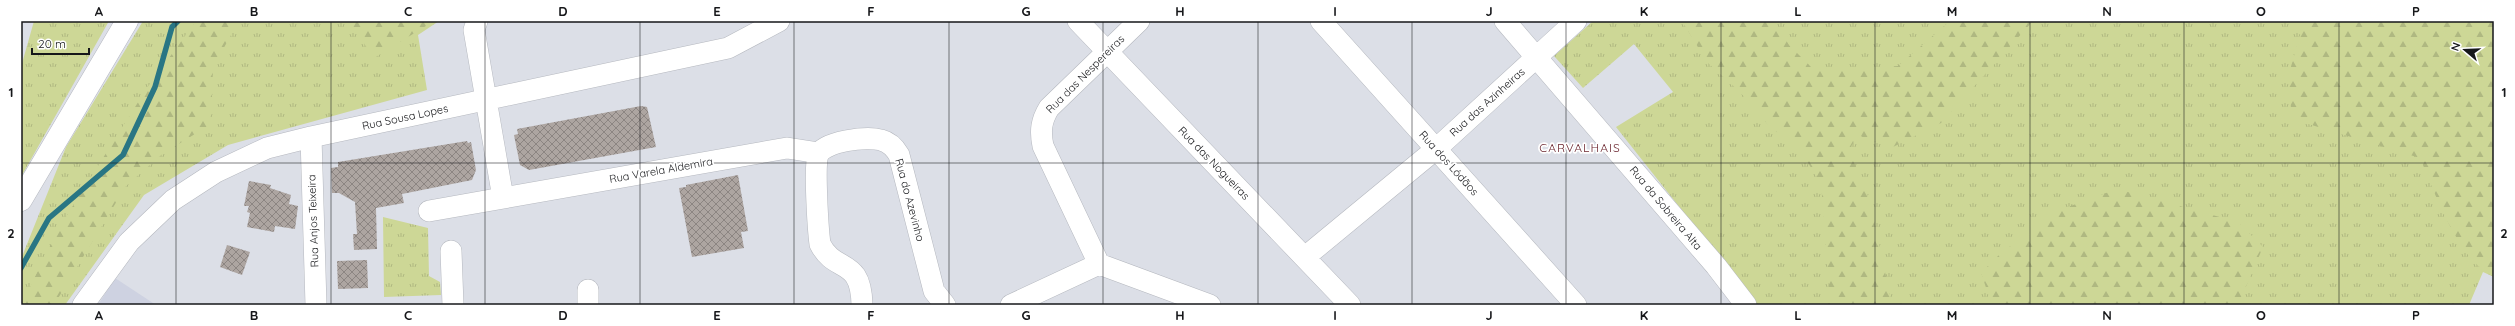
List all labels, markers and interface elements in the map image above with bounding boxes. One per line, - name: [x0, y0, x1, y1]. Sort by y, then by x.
- text: A: [95, 3, 104, 19]
- text: B: [250, 3, 258, 19]
- text: C: [404, 3, 412, 19]
- text: D: [558, 3, 568, 19]
- text: E: [713, 3, 721, 19]
- text: F: [867, 3, 875, 19]
- text: G: [1021, 3, 1031, 19]
- text: H: [1175, 3, 1185, 19]
- text: I: [1333, 3, 1337, 19]
- text: J: [1485, 3, 1493, 19]
- text: K: [1640, 3, 1649, 19]
- text: L: [1794, 3, 1802, 19]
- text: M: [1947, 3, 1957, 19]
- text: N: [2102, 3, 2112, 19]
- text: O: [2256, 3, 2266, 19]
- text: P: [2412, 3, 2420, 19]
- scale bar: [32, 30, 89, 56]
- north arrow: [2445, 30, 2485, 70]
- street label: Rua das Nespereiras: [1043, 32, 1127, 116]
- text: 20 m: [38, 36, 66, 51]
- text: N: [2448, 41, 2463, 53]
- street label: Rua das Azinheiras: [1446, 65, 1528, 139]
- text: 1: [8, 84, 14, 100]
- text: 1: [2501, 84, 2507, 100]
- street label: Rua Sousa Lopes: [361, 101, 449, 133]
- street label: Rua das Nogueiras: [1175, 123, 1253, 203]
- street label: Rua dos Lódãos: [1416, 128, 1482, 198]
- district label: CARVALHAIS: [1539, 140, 1621, 155]
- street label: Rua Varela Aldemira: [608, 154, 714, 186]
- street label: Rua do Azevinho: [892, 157, 928, 243]
- street label: Rua da Sobreira Alta: [1627, 163, 1705, 253]
- street label: Rua Anjos Teixeira: [304, 174, 322, 268]
- text: 2: [7, 225, 15, 241]
- text: 2: [2500, 225, 2508, 241]
- text: A: [95, 307, 104, 323]
- text: B: [250, 307, 258, 323]
- text: C: [404, 307, 412, 323]
- text: D: [558, 307, 568, 323]
- text: E: [713, 307, 721, 323]
- text: F: [867, 307, 875, 323]
- text: G: [1021, 307, 1031, 323]
- text: H: [1175, 307, 1185, 323]
- text: I: [1333, 307, 1337, 323]
- text: J: [1485, 307, 1493, 323]
- text: K: [1640, 307, 1649, 323]
- text: L: [1794, 307, 1802, 323]
- text: M: [1947, 307, 1957, 323]
- text: N: [2102, 307, 2112, 323]
- text: O: [2256, 307, 2266, 323]
- text: P: [2412, 307, 2420, 323]

